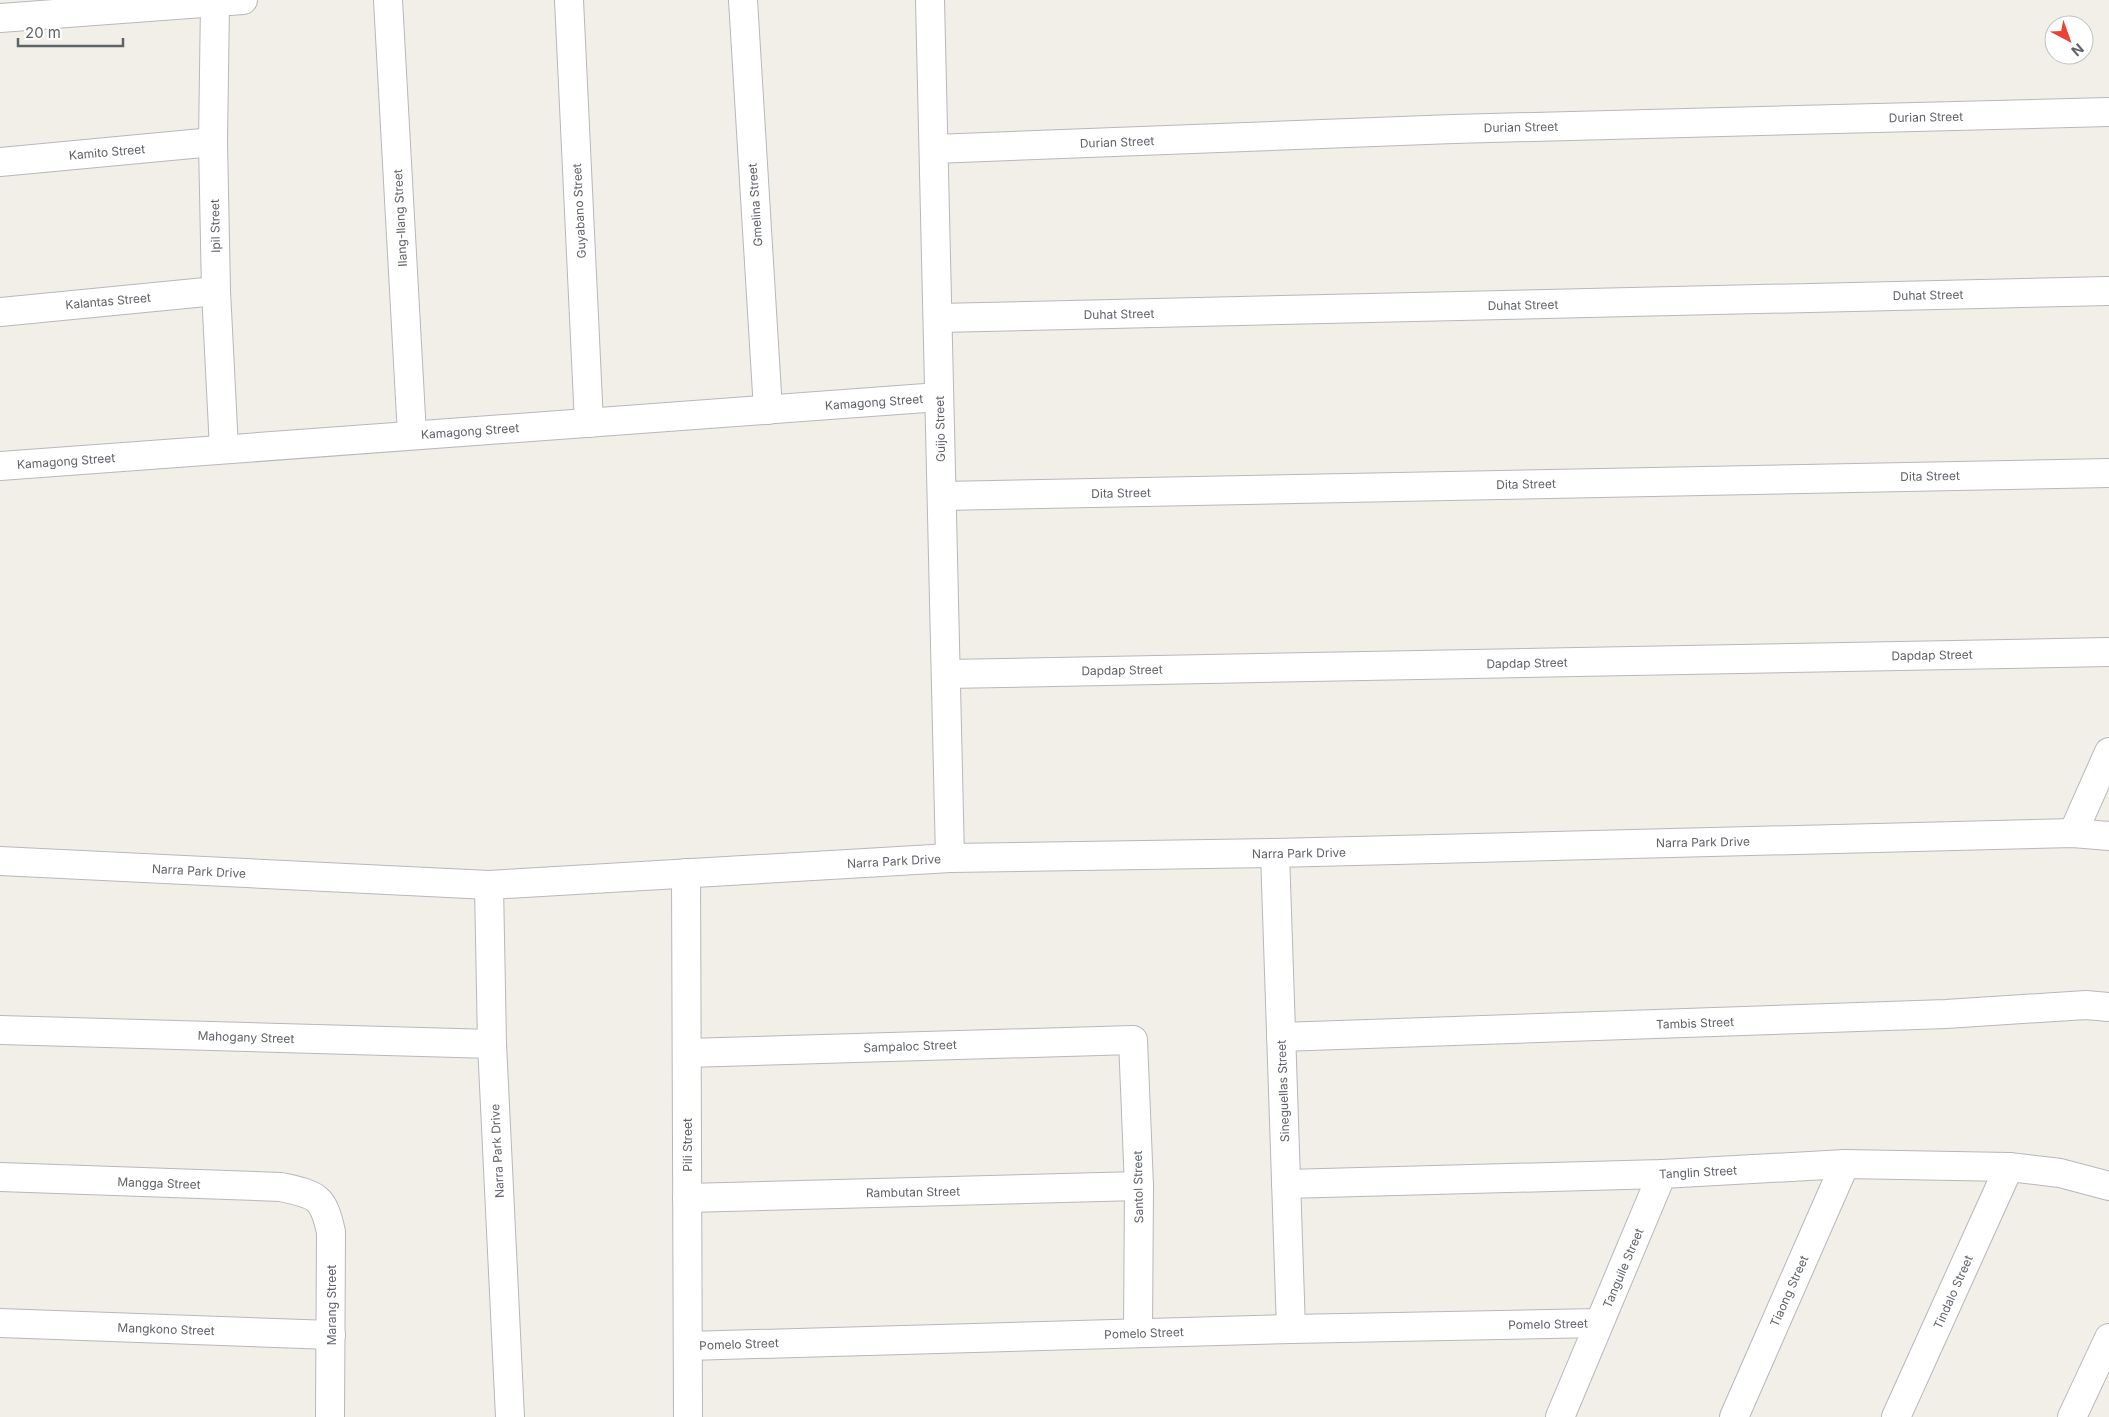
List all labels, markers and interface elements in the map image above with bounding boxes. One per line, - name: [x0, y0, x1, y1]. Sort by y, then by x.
- scale bar: [18, 15, 122, 47]
- north arrow: [2044, 15, 2094, 65]
- text: 20 m: [25, 23, 61, 42]
- text: N: [2068, 40, 2087, 60]
- street label: Durian Street: [1889, 109, 1963, 125]
- street label: Durian Street: [1484, 119, 1558, 135]
- street label: Durian Street: [1080, 133, 1155, 151]
- street label: Kamito Street: [68, 141, 146, 163]
- street label: Guyabano Street: [569, 163, 589, 259]
- street label: Gmelina Street: [745, 163, 765, 247]
- street label: Ilang-Ilang Street: [390, 169, 410, 267]
- street label: Ipil Street: [207, 199, 223, 253]
- street label: Duhat Street: [1892, 287, 1964, 303]
- street label: Kalantas Street: [65, 290, 151, 312]
- street label: Duhat Street: [1487, 297, 1559, 313]
- street label: Duhat Street: [1083, 306, 1155, 322]
- street label: Kamagong Street: [824, 391, 924, 413]
- street label: Guijo Street: [932, 396, 948, 462]
- street label: Kamagong Street: [420, 420, 520, 442]
- street label: Kamagong Street: [16, 450, 116, 472]
- street label: Dita Street: [1900, 468, 1960, 484]
- street label: Dita Street: [1496, 476, 1556, 492]
- street label: Dita Street: [1091, 485, 1151, 501]
- street label: Dapdap Street: [1891, 647, 1973, 663]
- street label: Dapdap Street: [1486, 655, 1568, 671]
- street label: Dapdap Street: [1081, 662, 1163, 678]
- street label: Narra Park Drive: [1656, 834, 1750, 850]
- street label: Narra Park Drive: [1252, 845, 1346, 861]
- street label: Narra Park Drive: [847, 851, 941, 871]
- street label: Narra Park Drive: [152, 861, 246, 881]
- street label: Tambis Street: [1656, 1014, 1734, 1032]
- street label: Mahogany Street: [197, 1028, 295, 1046]
- street label: Sampaloc Street: [863, 1037, 957, 1055]
- street label: Sineguellas Street: [1274, 1040, 1292, 1142]
- street label: Narra Park Drive: [487, 1104, 507, 1198]
- street label: Pili Street: [680, 1118, 695, 1172]
- street label: Santol Street: [1130, 1150, 1146, 1223]
- street label: Tanglin Street: [1659, 1162, 1738, 1182]
- street label: Mangga Street: [117, 1174, 201, 1192]
- street label: Rambutan Street: [866, 1184, 960, 1200]
- street label: Tanguile Street: [1599, 1226, 1647, 1310]
- street label: Tiaong Street: [1767, 1253, 1811, 1329]
- street label: Tindalo Street: [1930, 1253, 1976, 1331]
- street label: Marang Street: [324, 1265, 339, 1345]
- street label: Pomelo Street: [1508, 1316, 1588, 1332]
- street label: Mangkono Street: [117, 1320, 215, 1338]
- street label: Pomelo Street: [1104, 1324, 1184, 1342]
- street label: Pomelo Street: [699, 1335, 779, 1353]

